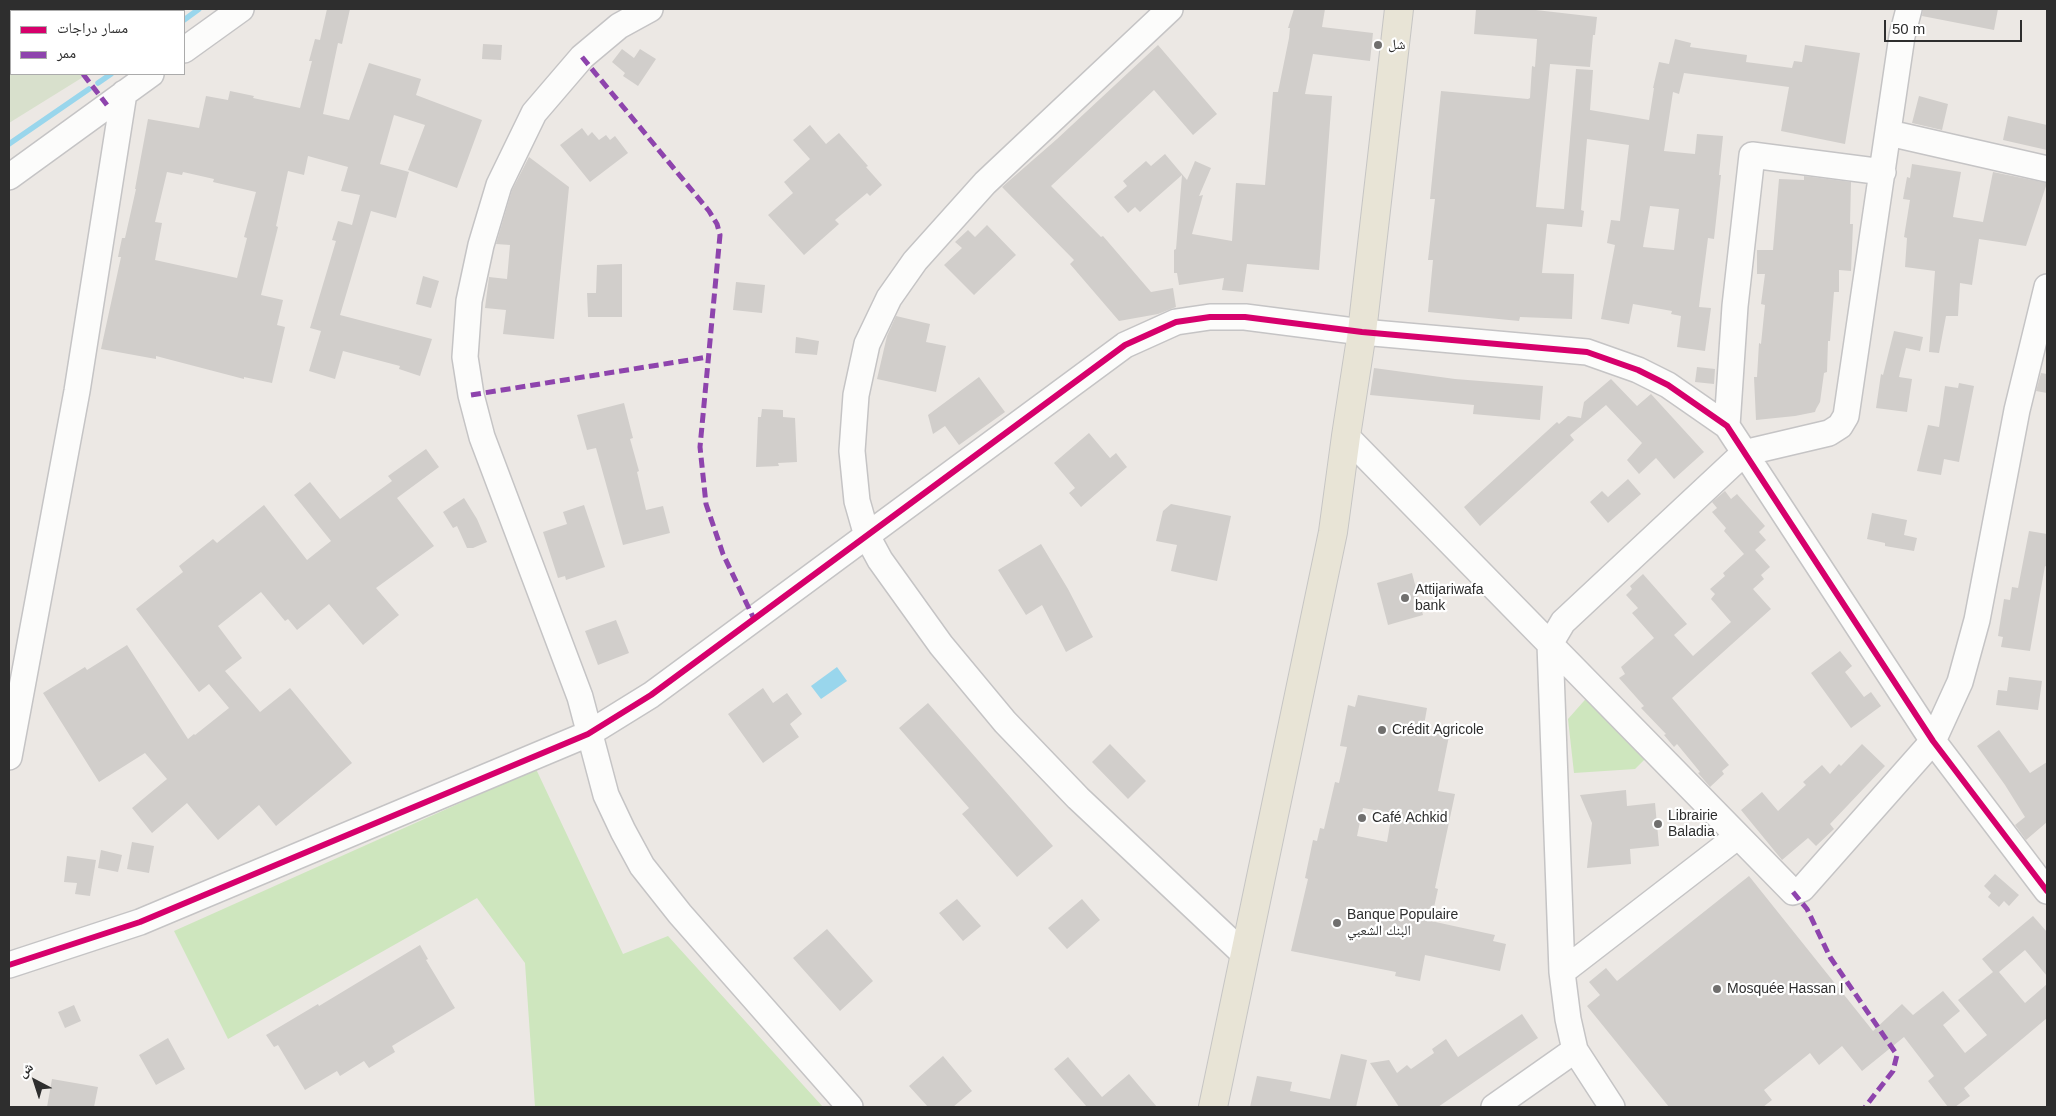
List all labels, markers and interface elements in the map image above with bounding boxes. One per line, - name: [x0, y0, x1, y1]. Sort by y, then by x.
- legend: [10, 10, 185, 75]
- scale bar: [1886, 10, 2024, 42]
- text: مسار دراجات: [57, 19, 128, 36]
- text: 50 m: [1892, 20, 1925, 37]
- place label: شل: [1388, 37, 1405, 53]
- marker: شل: [1372, 39, 1384, 51]
- text: ممر: [57, 44, 76, 61]
- place label: Attijariwafa bank: [1415, 582, 1483, 614]
- marker: Attijariwafa bank: [1399, 592, 1411, 604]
- place label: Crédit Agricole: [1392, 722, 1484, 738]
- marker: Crédit Agricole: [1376, 724, 1388, 736]
- place label: Librairie Baladia: [1668, 808, 1718, 840]
- place label: Café Achkid: [1372, 810, 1447, 826]
- marker: Café Achkid: [1356, 812, 1368, 824]
- marker: Librairie Baladia: [1652, 818, 1664, 830]
- place label: Banque Populaire البنك الشعبي: [1347, 907, 1458, 940]
- marker: Banque Populaire البنك الشعبي: [1331, 917, 1343, 929]
- place label: Mosquée Hassan I: [1727, 981, 1844, 997]
- marker: Mosquée Hassan I: [1711, 983, 1723, 995]
- north arrow: [10, 1056, 60, 1106]
- text: ش: [15, 1059, 36, 1080]

